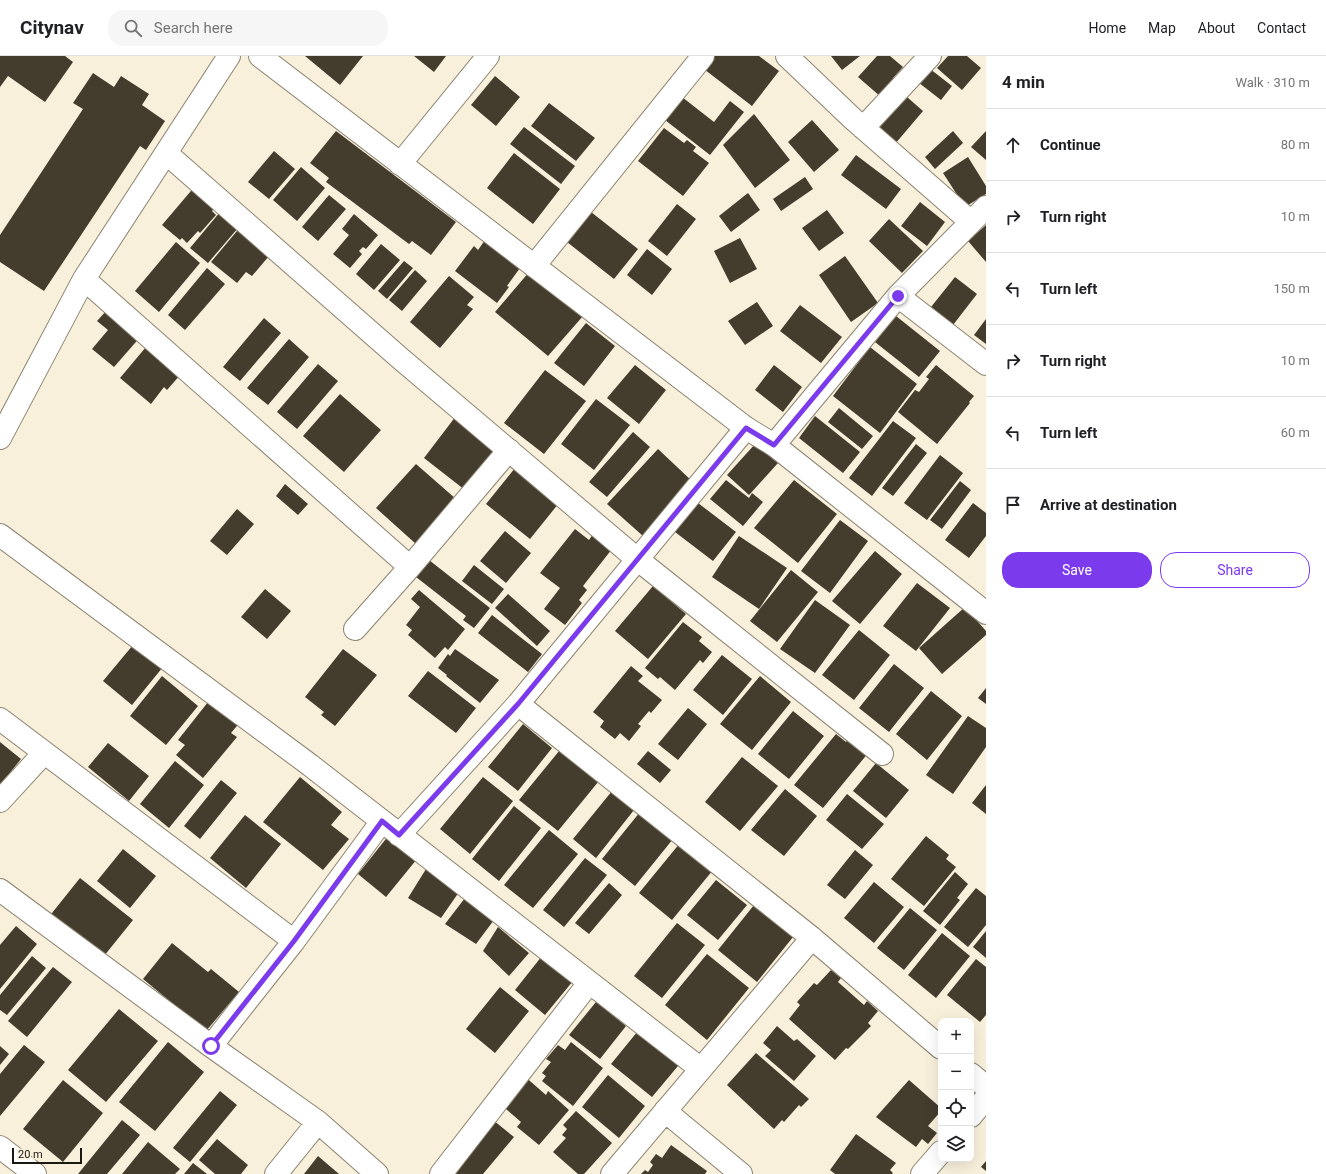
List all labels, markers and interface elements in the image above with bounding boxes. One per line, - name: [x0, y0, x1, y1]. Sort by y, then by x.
- search box: [108, 10, 388, 46]
- text: Citynav: [20, 16, 84, 39]
- icon: search: [122, 17, 144, 39]
- text: Search here: [154, 19, 233, 37]
- text: Home: [1088, 20, 1126, 36]
- text: Map: [1148, 20, 1176, 36]
- text: About: [1198, 20, 1235, 36]
- text: Contact: [1257, 20, 1306, 36]
- text: 4 min: [1002, 72, 1045, 92]
- text: Walk · 310 m: [1235, 75, 1310, 90]
- icon: ahead: [1002, 134, 1024, 156]
- text: Continue: [1040, 136, 1101, 154]
- text: 80 m: [1281, 137, 1310, 152]
- icon: right: [1002, 206, 1024, 228]
- text: Turn right: [1040, 208, 1106, 226]
- text: 10 m: [1281, 209, 1310, 224]
- icon: left: [1002, 278, 1024, 300]
- text: Turn left: [1040, 280, 1097, 298]
- text: 150 m: [1273, 281, 1310, 296]
- route end: [889, 287, 907, 305]
- icon: right: [1002, 350, 1024, 372]
- text: Turn right: [1040, 352, 1106, 370]
- text: 10 m: [1281, 353, 1310, 368]
- icon: left: [1002, 422, 1024, 444]
- text: Turn left: [1040, 424, 1097, 442]
- text: 60 m: [1281, 425, 1310, 440]
- icon: arrive: [1002, 494, 1024, 516]
- text: Arrive at destination: [1040, 496, 1177, 514]
- button: Save: [1002, 552, 1152, 588]
- button: Share: [1160, 552, 1310, 588]
- map controls: [938, 1018, 974, 1162]
- button: +: [938, 1018, 974, 1054]
- route start: [202, 1037, 220, 1055]
- button: −: [938, 1054, 974, 1090]
- button: locate: [938, 1090, 974, 1126]
- button: layers: [938, 1126, 974, 1162]
- scale bar: [12, 1146, 82, 1165]
- text: 20 m: [18, 1148, 43, 1161]

